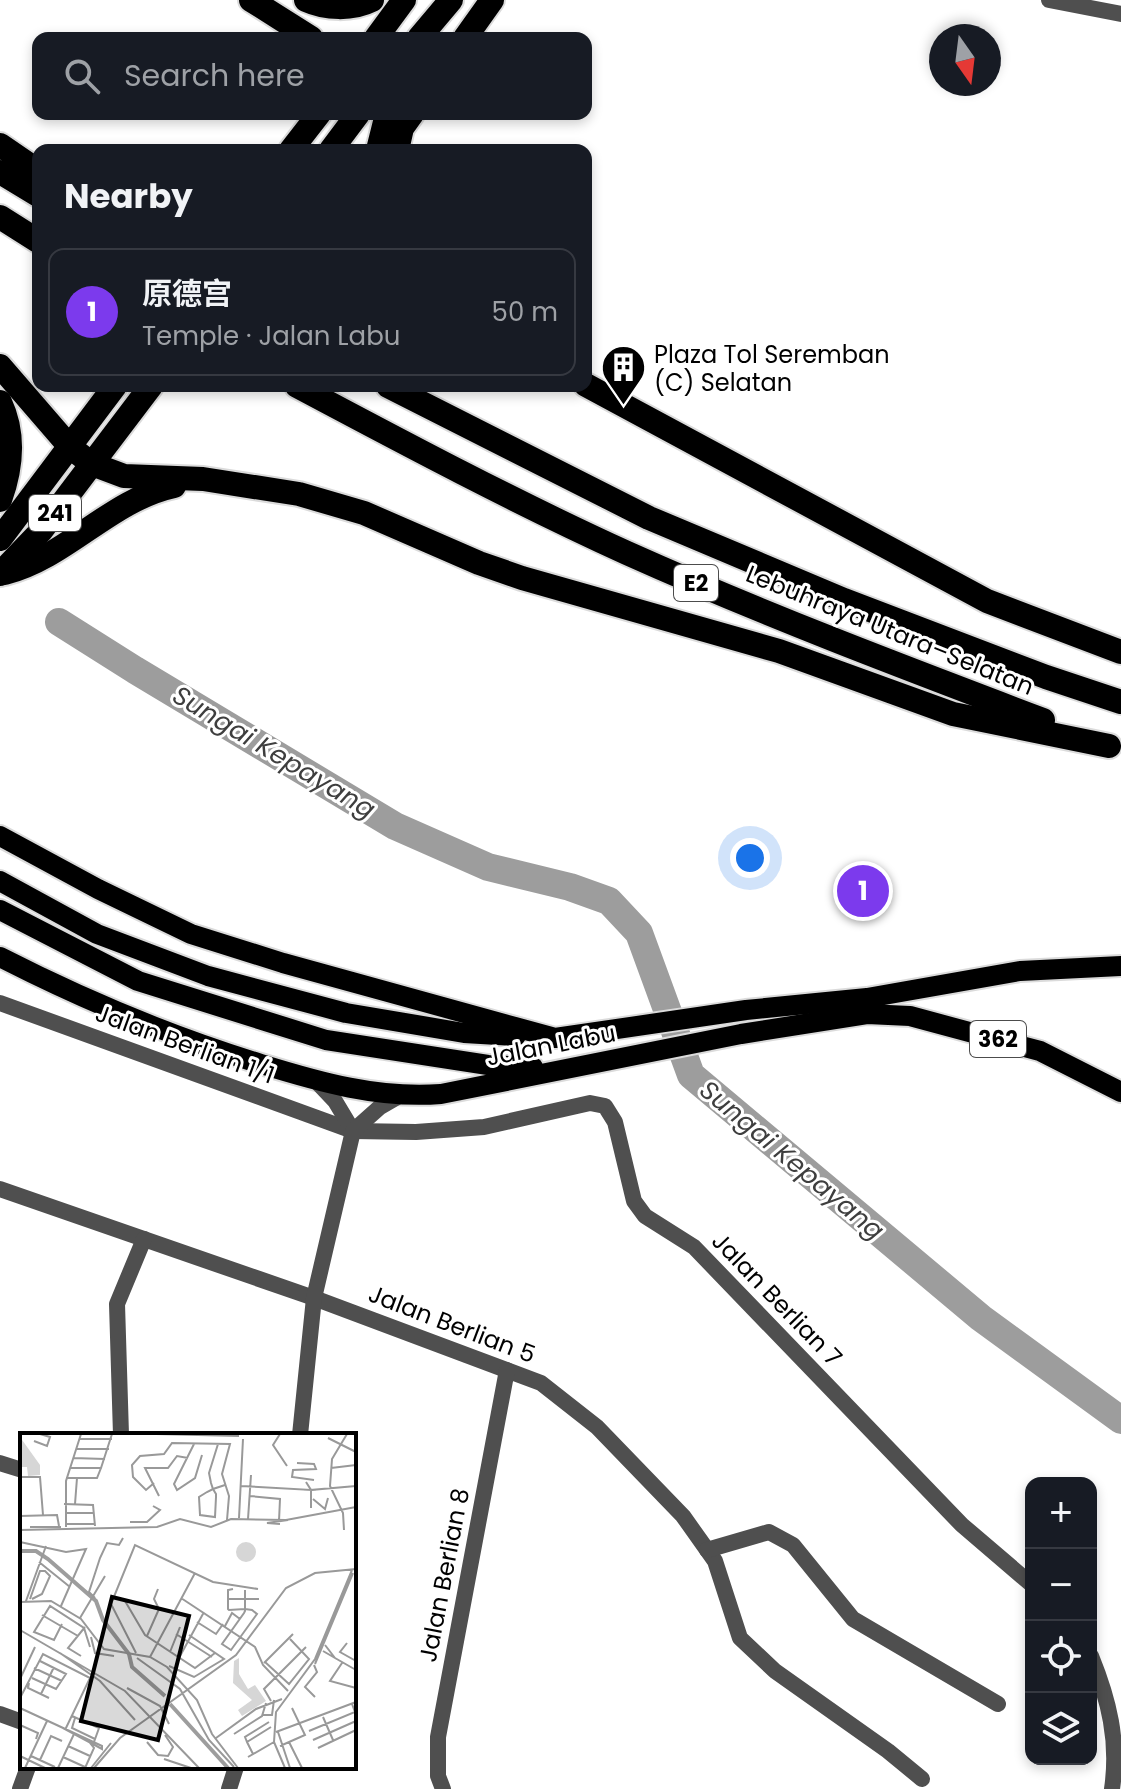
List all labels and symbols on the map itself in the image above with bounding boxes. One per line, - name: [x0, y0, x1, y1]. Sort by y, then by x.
- north arrow: [929, 24, 1001, 96]
- place label: Plaza Tol Seremban (C) Selatan: [654, 338, 890, 399]
- building icon: Plaza Tol Seremban (C) Selatan: [599, 344, 647, 407]
- road number: 241: [29, 495, 81, 531]
- street label: Lebuhraya Utara–Selatan: [741, 557, 1039, 703]
- road number: E2: [674, 565, 718, 601]
- water label: Sungai Kepayang: [166, 677, 382, 827]
- your location: [730, 838, 770, 878]
- pin: 1: [837, 861, 889, 921]
- street label: Jalan Berlian 1/1: [91, 996, 279, 1092]
- street label: Jalan Labu: [484, 1016, 618, 1074]
- road number: 362: [970, 1021, 1026, 1057]
- water label: Sungai Kepayang: [692, 1072, 892, 1248]
- street label: Jalan Berlian 7: [705, 1225, 849, 1373]
- street label: Jalan Berlian 5: [364, 1277, 540, 1371]
- inset map: [20, 1433, 356, 1769]
- street label: Jalan Berlian 8: [411, 1485, 477, 1665]

